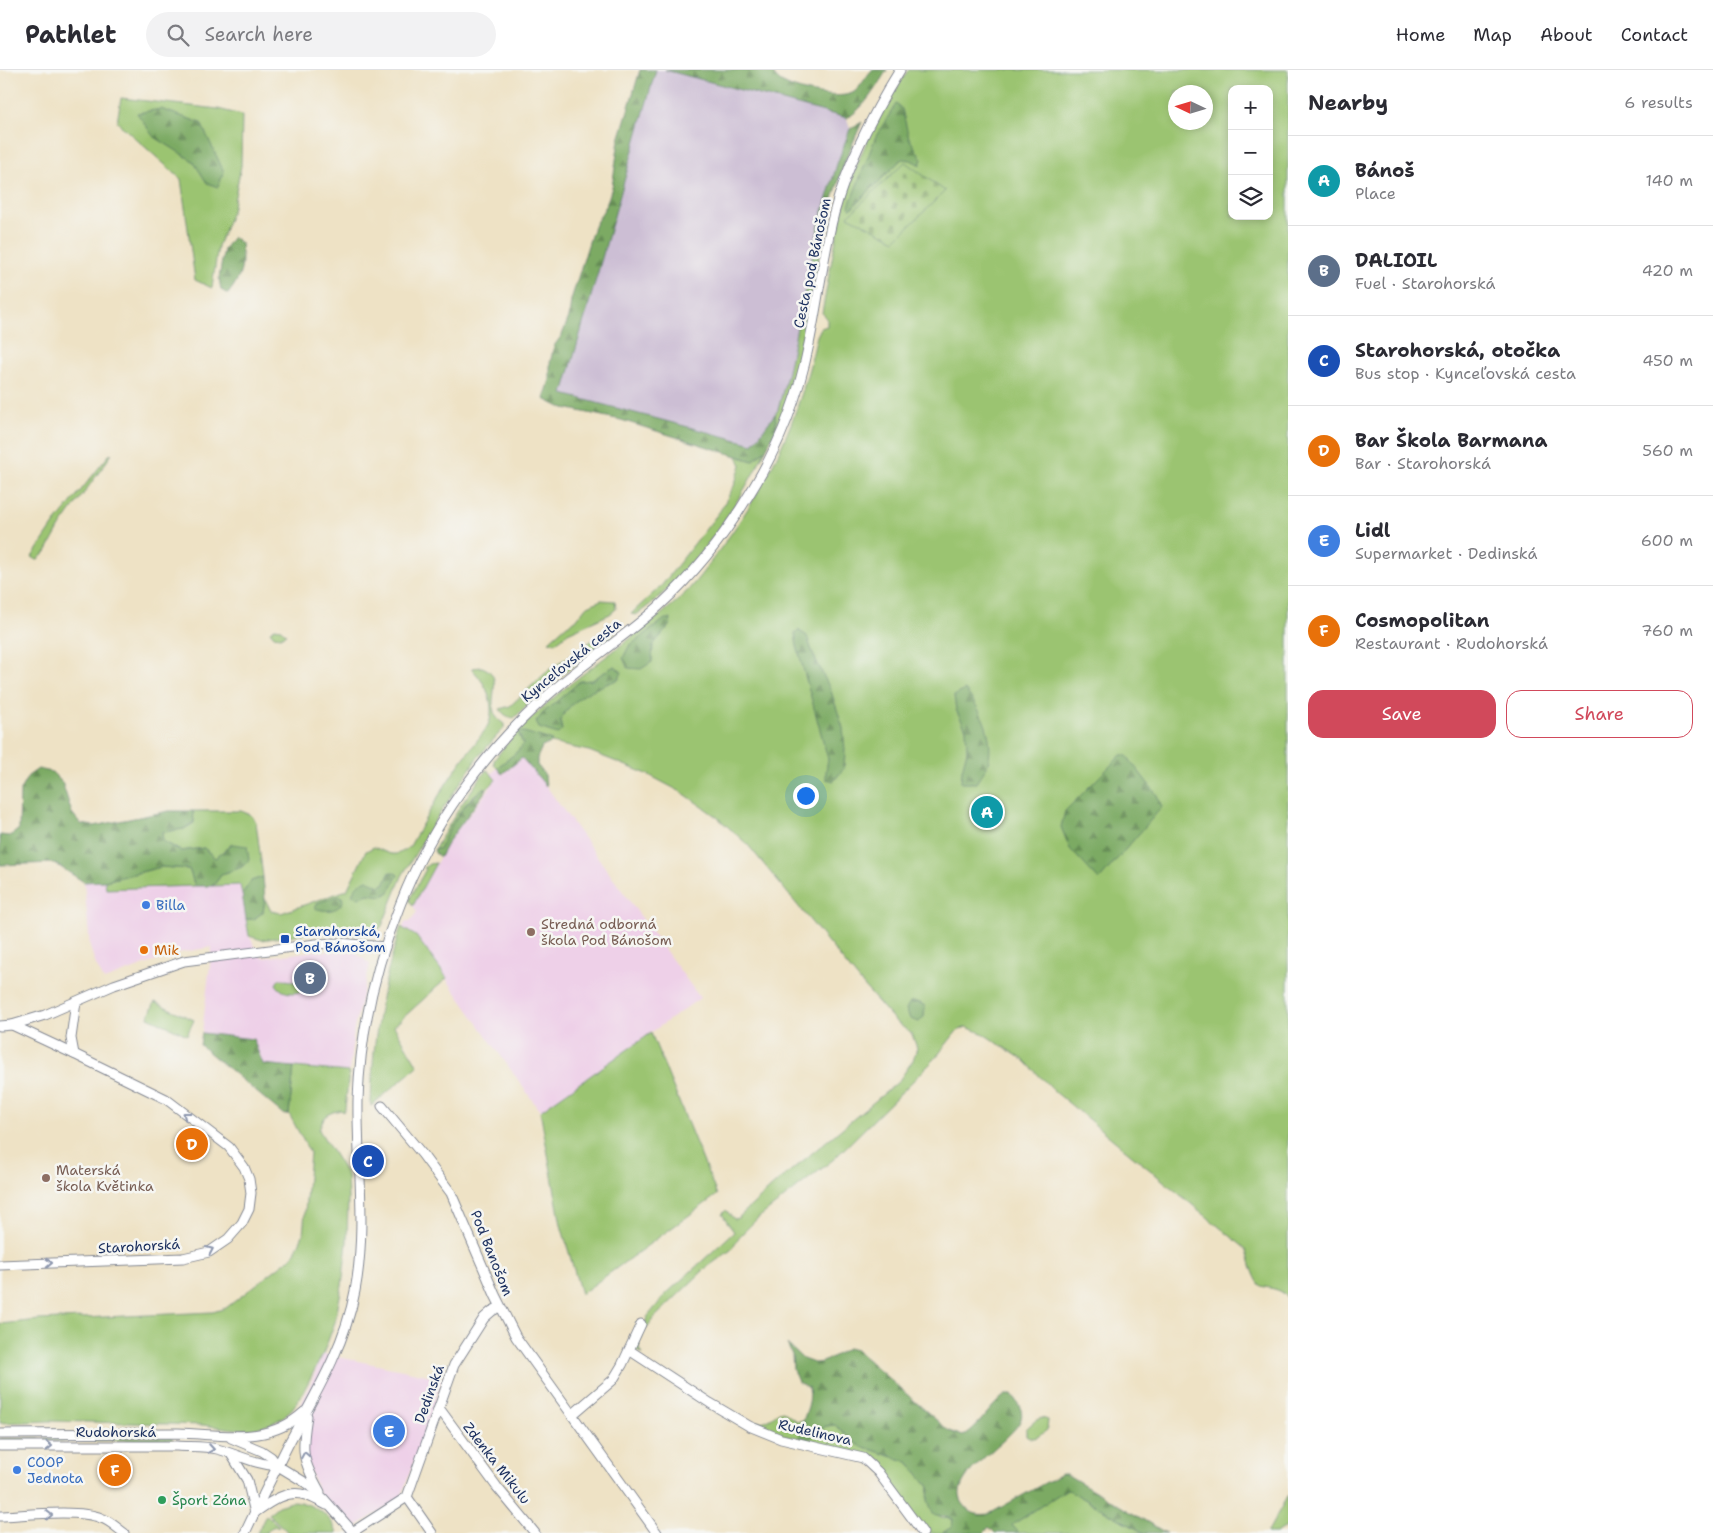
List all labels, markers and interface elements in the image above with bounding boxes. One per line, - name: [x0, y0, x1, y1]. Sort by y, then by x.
- search box: [146, 12, 496, 57]
- text: Pathlet: [25, 19, 116, 51]
- icon: search: [164, 21, 192, 49]
- text: Search here: [204, 22, 313, 47]
- text: Home: [1396, 23, 1445, 47]
- text: Map: [1473, 23, 1512, 47]
- text: About: [1540, 23, 1593, 47]
- text: Contact: [1621, 23, 1688, 47]
- north arrow: [1168, 85, 1213, 130]
- map controls: [1228, 85, 1273, 220]
- button: +: [1228, 85, 1273, 130]
- text: Nearby: [1308, 89, 1388, 117]
- text: 6 results: [1624, 92, 1693, 113]
- button: −: [1228, 130, 1273, 175]
- text: Bánoš: [1355, 158, 1415, 183]
- text: A: [1318, 170, 1330, 191]
- text: 140 m: [1646, 170, 1693, 191]
- button: layers: [1228, 175, 1273, 220]
- text: Place: [1355, 183, 1396, 204]
- street label: Cesta pod Bánošom: [789, 196, 835, 330]
- text: DALIOIL: [1355, 248, 1437, 273]
- text: B: [1319, 260, 1329, 281]
- text: 420 m: [1642, 260, 1693, 281]
- text: Fuel · Starohorská: [1355, 273, 1496, 294]
- text: Starohorská, otočka: [1355, 338, 1560, 363]
- text: C: [1319, 350, 1329, 371]
- text: 450 m: [1642, 350, 1693, 371]
- text: Bus stop · Kynceľovská cesta: [1355, 363, 1576, 384]
- text: Bar Škola Barmana: [1355, 428, 1547, 453]
- text: D: [1318, 440, 1330, 461]
- text: 560 m: [1642, 440, 1693, 461]
- text: Bar · Starohorská: [1355, 453, 1491, 474]
- text: Lidl: [1355, 518, 1390, 543]
- text: E: [1319, 530, 1329, 551]
- text: 600 m: [1641, 530, 1693, 551]
- text: Supermarket · Dedinská: [1355, 543, 1538, 564]
- text: Cosmopolitan: [1355, 608, 1489, 633]
- street label: Kynceľovská cesta: [517, 614, 625, 706]
- text: F: [1319, 620, 1329, 641]
- text: 760 m: [1641, 620, 1693, 641]
- text: Restaurant · Rudohorská: [1355, 633, 1548, 654]
- button: Save: [1308, 690, 1496, 738]
- button: Share: [1506, 690, 1693, 738]
- your location: [793, 783, 819, 809]
- pin: A: [971, 793, 1003, 831]
- place label: Billa: [156, 896, 186, 914]
- marker: Billa: [140, 899, 152, 911]
- place label: Stredná odborná škola Pod Bánošom: [541, 915, 672, 949]
- place label: Starohorská, Pod Bánošom: [295, 922, 386, 956]
- marker: Stredná odborná škola Pod Bánošom: [525, 926, 537, 938]
- marker: Starohorská, Pod Bánošom: [279, 933, 291, 945]
- place label: Mik: [154, 941, 179, 959]
- marker: Mik: [138, 944, 150, 956]
- pin: B: [294, 959, 326, 997]
- one-way arrow: [182, 1112, 192, 1121]
- pin: D: [176, 1125, 208, 1163]
- pin: C: [352, 1142, 384, 1180]
- place label: Materská škola Květinka: [56, 1161, 154, 1195]
- marker: Materská škola Květinka: [40, 1172, 52, 1184]
- street label: Pod Banošom: [467, 1208, 517, 1298]
- street label: Starohorská: [98, 1235, 181, 1257]
- one-way arrow: [204, 1246, 213, 1256]
- one-way arrow: [45, 1258, 53, 1268]
- street label: Dedinská: [410, 1362, 448, 1426]
- pin: E: [373, 1412, 405, 1450]
- street label: Rudelinova: [777, 1415, 854, 1449]
- street label: Zdenka Mikulu: [459, 1418, 535, 1508]
- street label: Rudohorská: [76, 1423, 156, 1441]
- one-way arrow: [45, 1441, 53, 1451]
- one-way arrow: [207, 1443, 215, 1453]
- one-way arrow: [300, 1450, 310, 1459]
- pin: F: [99, 1451, 131, 1489]
- place label: COOP Jednota: [27, 1453, 84, 1487]
- marker: COOP Jednota: [11, 1464, 23, 1476]
- place label: Šport Zóna: [172, 1491, 247, 1509]
- marker: Šport Zóna: [156, 1494, 168, 1506]
- one-way arrow: [45, 1509, 53, 1520]

